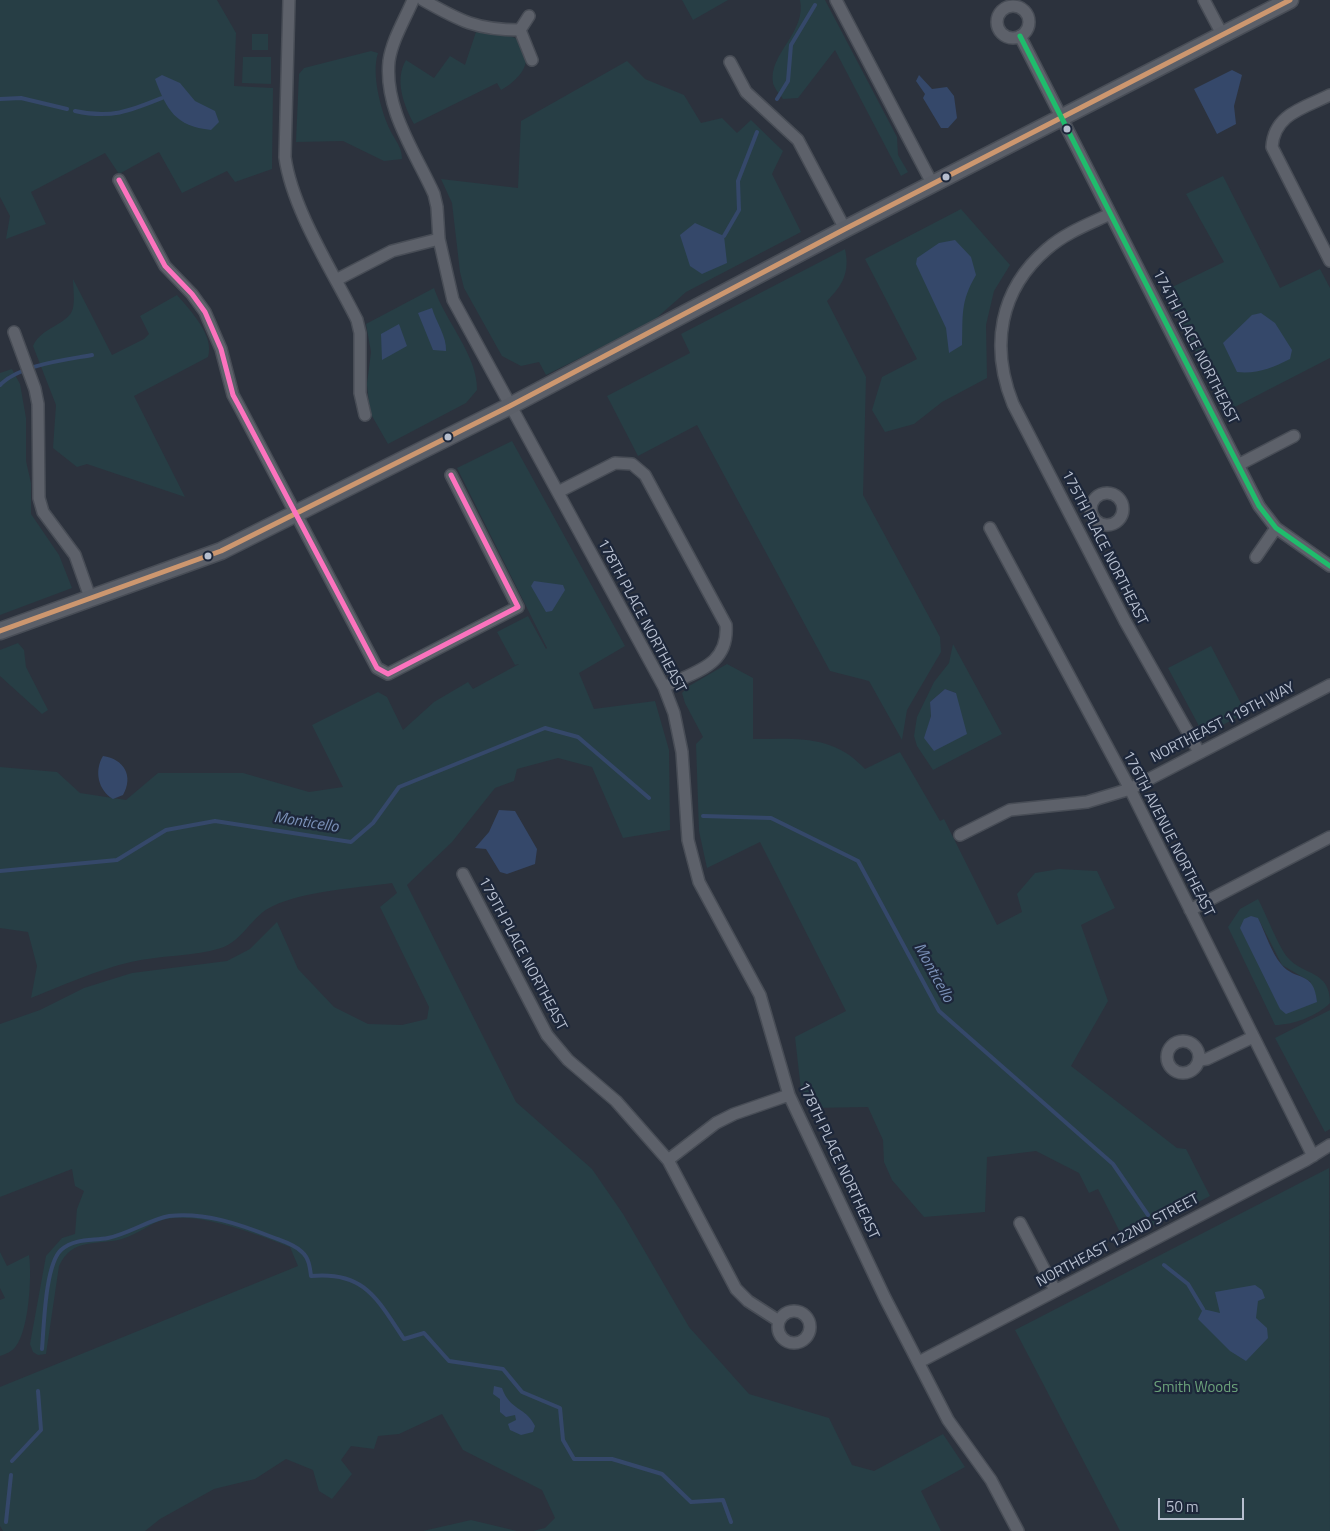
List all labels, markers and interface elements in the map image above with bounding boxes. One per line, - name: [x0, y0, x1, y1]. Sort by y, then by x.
- unlabelled marker: [1062, 124, 1072, 134]
- unlabelled marker: [941, 172, 951, 182]
- street label: 174TH PLACE NORTHEAST: [1148, 267, 1242, 427]
- unlabelled marker: [443, 432, 453, 442]
- street label: 175TH PLACE NORTHEAST: [1057, 468, 1151, 628]
- street label: 178TH PLACE NORTHEAST: [593, 536, 689, 696]
- unlabelled marker: [203, 551, 213, 561]
- street label: NORTHEAST 119TH WAY: [1148, 679, 1298, 767]
- street label: 176TH AVENUE NORTHEAST: [1118, 748, 1218, 920]
- water label: Monticello: [272, 808, 340, 838]
- street label: 179TH PLACE NORTHEAST: [474, 874, 570, 1034]
- water label: Monticello: [909, 940, 957, 1006]
- street label: 178TH PLACE NORTHEAST: [794, 1080, 882, 1242]
- street label: NORTHEAST 122ND STREET: [1034, 1190, 1202, 1292]
- park label: Smith Woods: [1154, 1379, 1238, 1397]
- scale bar: [1160, 1488, 1246, 1520]
- text: 50 m: [1166, 1495, 1199, 1518]

